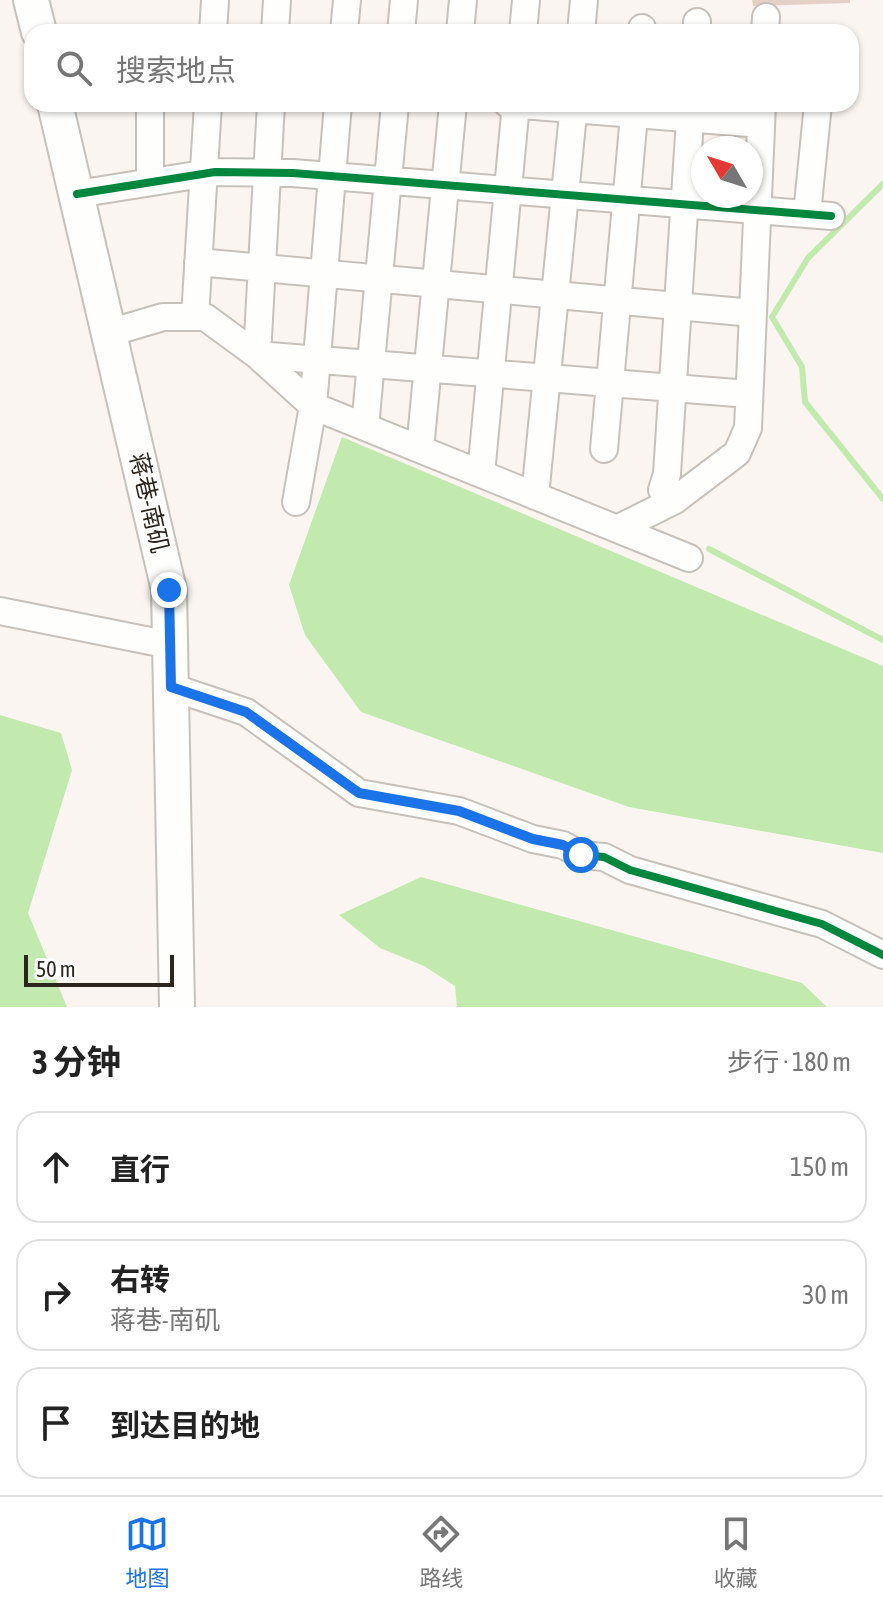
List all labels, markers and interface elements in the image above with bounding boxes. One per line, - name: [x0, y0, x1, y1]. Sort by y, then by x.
- search box: [24, 24, 859, 112]
- icon: search: [52, 46, 96, 90]
- text: 搜索地点: [116, 53, 236, 87]
- north arrow: [691, 136, 763, 208]
- street label: 蒋巷-南矶: [125, 450, 174, 556]
- route end: [151, 572, 187, 608]
- route start: [563, 837, 599, 873]
- scale bar: [24, 951, 174, 987]
- text: 50 m: [36, 956, 76, 982]
- text: 3 分钟: [32, 1042, 121, 1081]
- text: 步行 · 180 m: [727, 1047, 851, 1077]
- icon: ahead: [34, 1145, 78, 1189]
- text: 直行: [110, 1152, 170, 1186]
- text: 150 m: [790, 1152, 849, 1182]
- text: 右转: [110, 1262, 170, 1296]
- icon: right: [34, 1273, 78, 1317]
- text: 30 m: [802, 1280, 849, 1310]
- text: 蒋巷-南矶: [110, 1305, 221, 1335]
- icon: arrive: [34, 1401, 78, 1445]
- text: 到达目的地: [110, 1408, 260, 1442]
- tab: 地图: [125, 1512, 169, 1592]
- tab: 路线: [419, 1512, 464, 1592]
- tab: 收藏: [714, 1512, 758, 1592]

